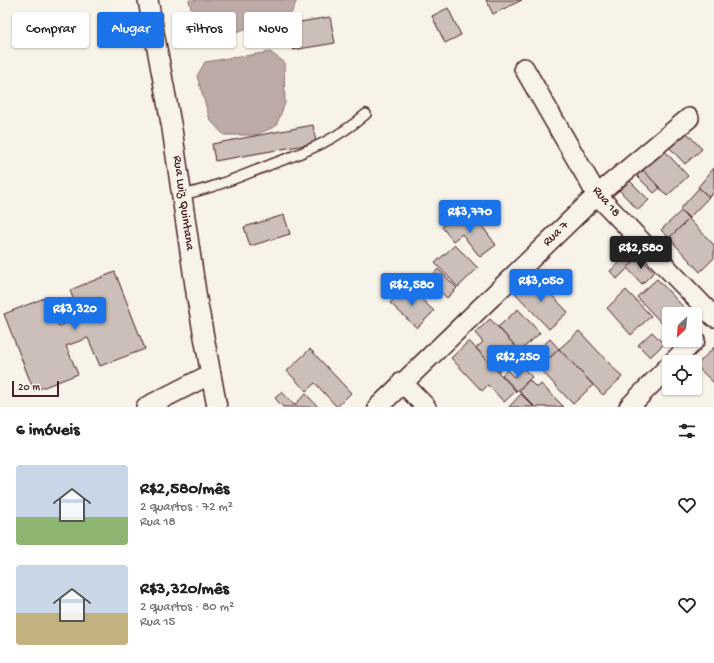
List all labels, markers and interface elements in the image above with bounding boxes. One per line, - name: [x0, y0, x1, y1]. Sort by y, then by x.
- chip: Comprar: [12, 12, 89, 48]
- chip: Alugar: [97, 12, 164, 48]
- chip: Filtros: [172, 12, 236, 48]
- chip: Novo: [244, 12, 302, 48]
- street label: Rua Luiz Quintana: [169, 155, 197, 252]
- street label: Rua 18: [589, 184, 623, 220]
- pin: R$3,770: [433, 200, 507, 234]
- text: R$3,770: [448, 205, 492, 220]
- street label: Rua 7: [540, 217, 573, 250]
- pin: R$2,580: [604, 236, 678, 270]
- text: R$2,580: [619, 241, 663, 256]
- pin: R$3,050: [504, 269, 578, 303]
- pin: R$2,580: [375, 273, 449, 307]
- text: R$3,050: [518, 274, 564, 289]
- text: R$2,580: [390, 278, 434, 293]
- pin: R$3,320: [38, 297, 112, 331]
- text: R$3,320: [53, 302, 97, 317]
- north arrow: [662, 307, 702, 347]
- map controls: [662, 307, 702, 395]
- pin: R$2,250: [481, 345, 555, 379]
- text: R$2,250: [496, 350, 540, 365]
- button: locate: [662, 355, 702, 395]
- scale bar: [12, 379, 59, 398]
- text: 20 m: [18, 382, 40, 394]
- icon: filters: [676, 420, 698, 442]
- text: 6 imóveis: [16, 421, 79, 441]
- text: R$2,580/mês: [140, 480, 229, 500]
- icon: home: [48, 481, 96, 529]
- icon: heart: [676, 494, 698, 516]
- text: 2 quartos · 72 m²: [140, 500, 233, 515]
- text: Rua 18: [140, 515, 176, 530]
- text: R$3,320/mês: [140, 580, 229, 600]
- icon: home: [48, 581, 96, 629]
- icon: heart: [676, 594, 698, 616]
- text: 2 quartos · 80 m²: [140, 600, 234, 615]
- text: Rua 15: [140, 615, 175, 630]

